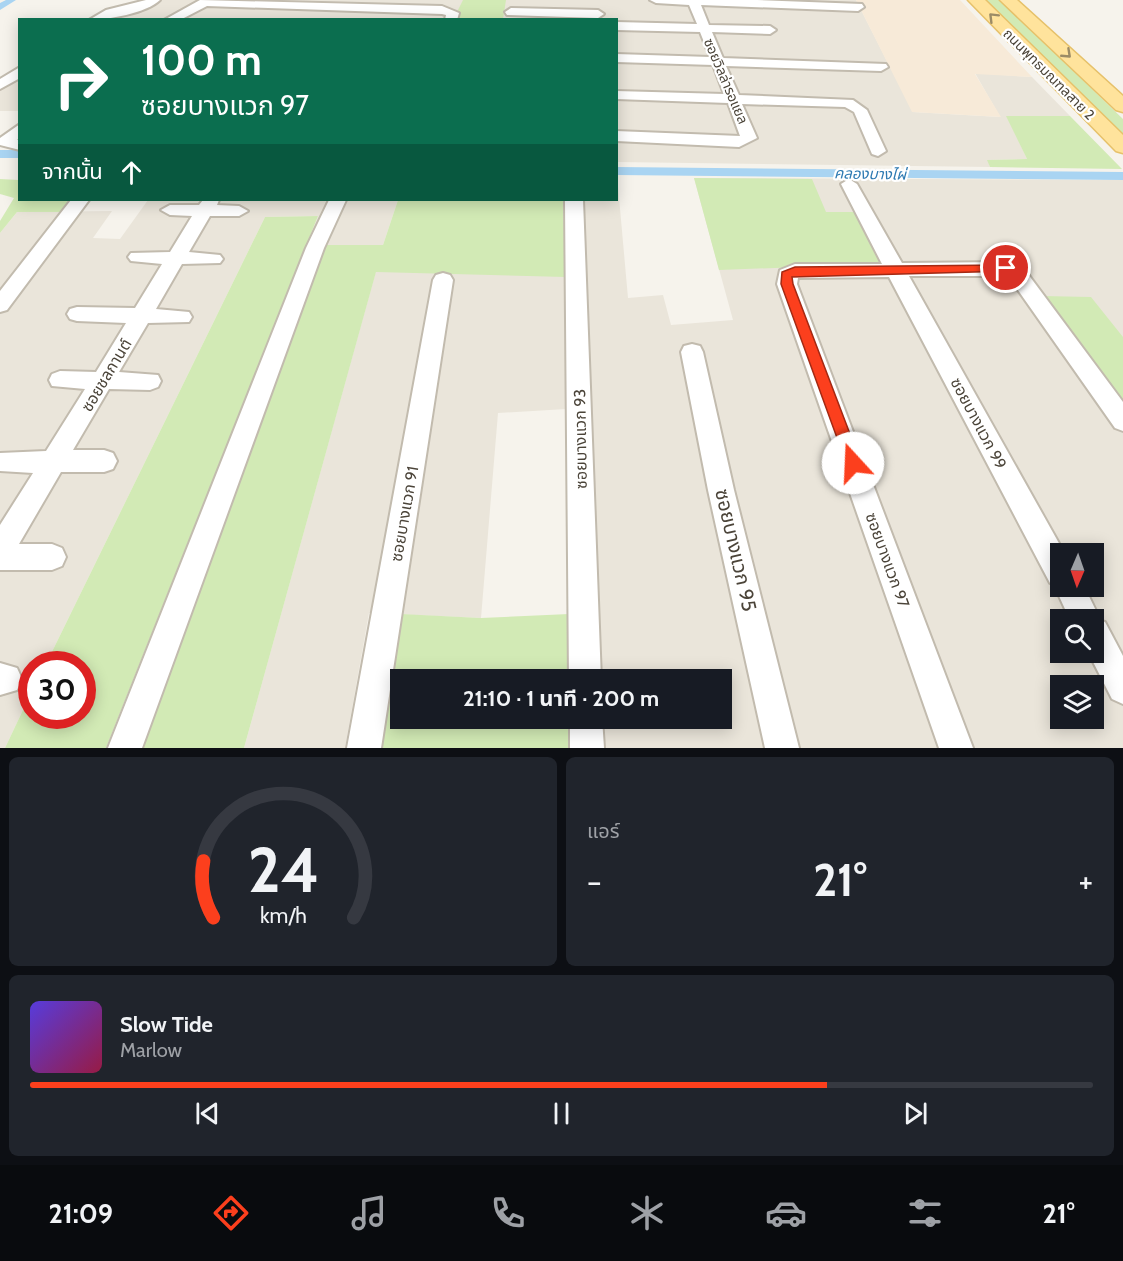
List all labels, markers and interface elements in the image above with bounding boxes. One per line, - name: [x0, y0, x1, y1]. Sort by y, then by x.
- one-way arrow: [989, 13, 1000, 24]
- street label: ถนนพุทธมณฑลสาย 2: [999, 24, 1099, 124]
- text: 100 m: [141, 34, 262, 86]
- street label: ซอยวิลล่ารอแยล: [700, 35, 752, 127]
- icon: right: [42, 42, 120, 120]
- one-way arrow: [1060, 47, 1070, 58]
- text: ซอยบางแวก 97: [141, 89, 309, 122]
- icon: ahead: [115, 156, 148, 189]
- text: จากนั้น: [42, 158, 103, 185]
- water label: คลองบางไผ่: [834, 164, 908, 184]
- pin: [980, 242, 1031, 293]
- icon: arrive: [989, 251, 1022, 284]
- street label: ซอยชลกานต์: [77, 335, 136, 415]
- street label: ซอยบางแวก 99: [947, 374, 1011, 472]
- street label: ซอยบางแวก 93: [570, 389, 591, 489]
- position arrow: [821, 431, 885, 495]
- street label: ซอยบางแวก 91: [387, 465, 422, 563]
- street label: ซอยบางแวก 95: [710, 486, 762, 614]
- street label: ซอยบางแวก 97: [862, 510, 913, 610]
- north arrow: [1050, 543, 1104, 597]
- map controls: [1050, 543, 1104, 729]
- button: search: [1050, 609, 1104, 663]
- speed limit sign: 30: [18, 651, 96, 729]
- button: layers: [1050, 675, 1104, 729]
- text: 21:10 · 1 นาที · 200 m: [463, 685, 659, 712]
- text: แอร์: [587, 819, 619, 843]
- text: 24: [247, 832, 319, 908]
- text: 21°: [813, 853, 867, 907]
- text: −: [587, 861, 602, 901]
- text: +: [1078, 861, 1093, 901]
- text: km/h: [260, 903, 306, 929]
- text: Slow Tide: [120, 1011, 213, 1038]
- text: Marlow: [120, 1038, 182, 1062]
- icon: previous: [191, 1097, 224, 1130]
- icon: pause: [545, 1097, 578, 1130]
- icon: next: [899, 1097, 932, 1130]
- icon: directions: [210, 1192, 252, 1234]
- icon: music: [348, 1192, 390, 1234]
- icon: phone: [487, 1192, 529, 1234]
- icon: climate: [626, 1192, 668, 1234]
- icon: car: [765, 1192, 807, 1234]
- icon: filters: [904, 1192, 946, 1234]
- text: 21:09: [48, 1197, 113, 1230]
- text: 21°: [1042, 1197, 1075, 1230]

